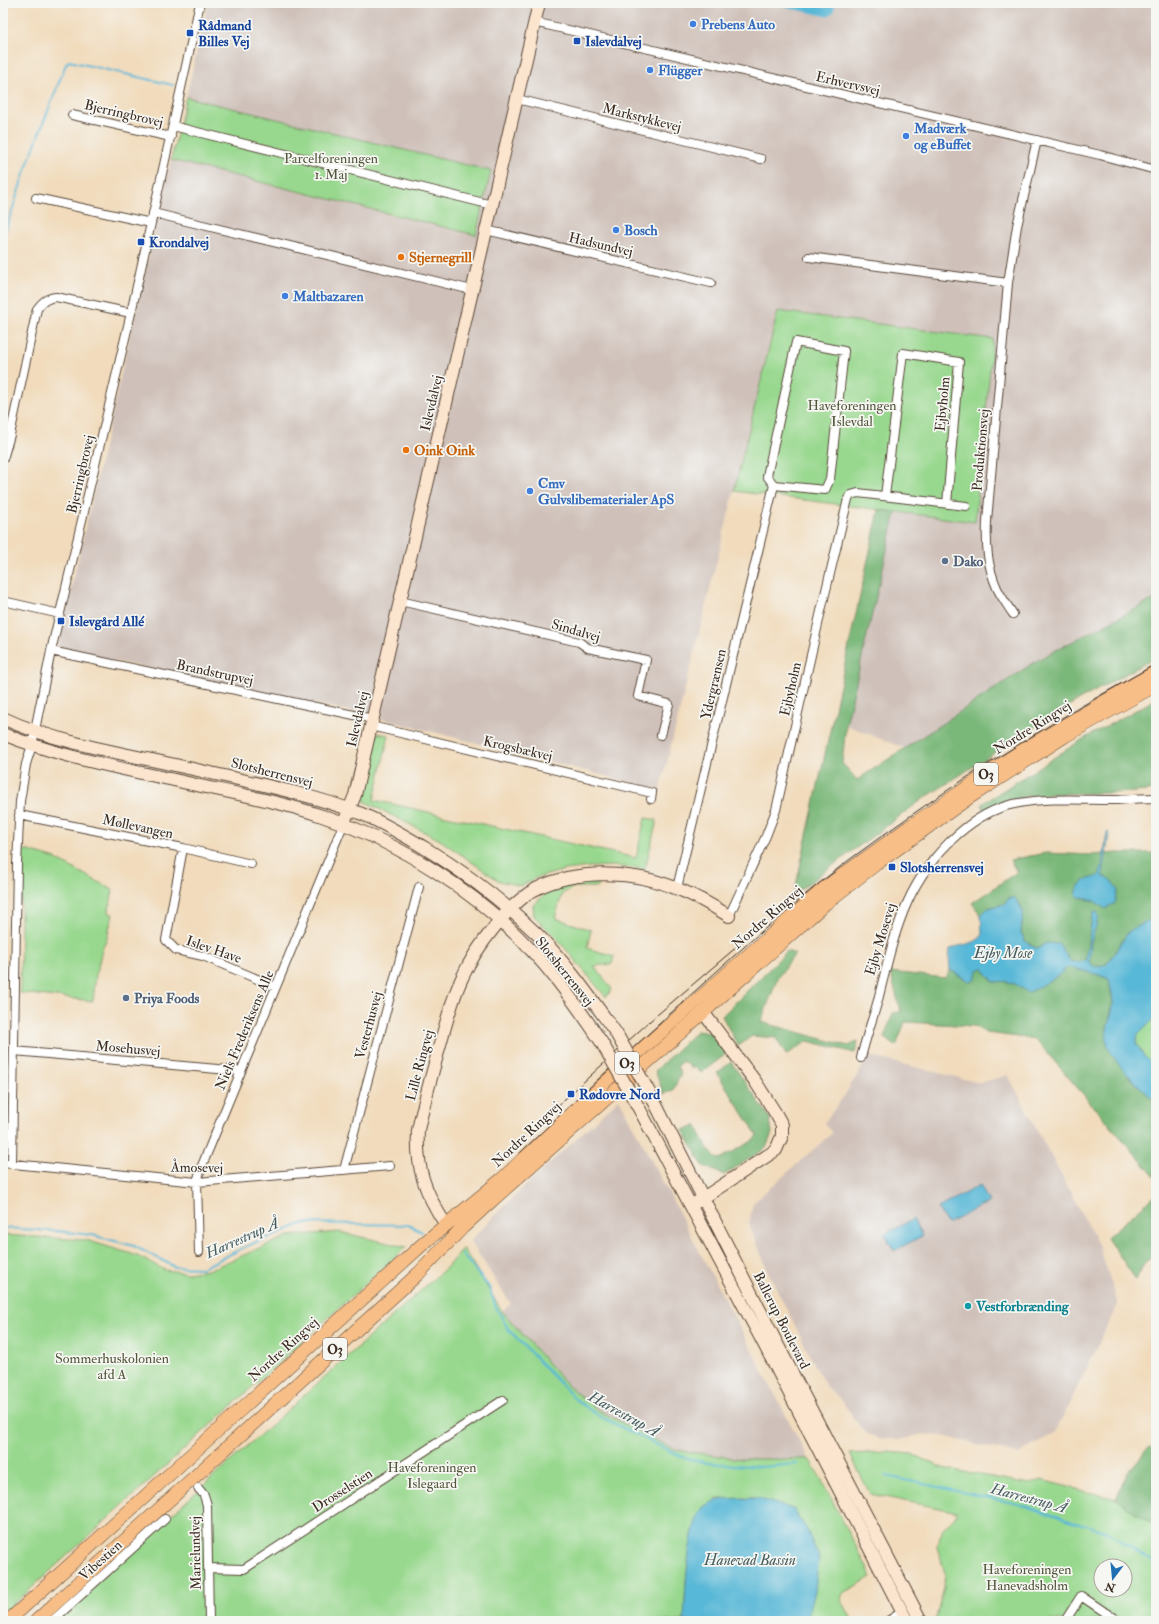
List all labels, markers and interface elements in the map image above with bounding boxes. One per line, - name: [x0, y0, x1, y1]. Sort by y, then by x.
- place label: Prebens Auto: [701, 16, 775, 33]
- place label: Rådmand Billes Vej: [198, 17, 251, 50]
- marker: Prebens Auto: [688, 19, 698, 29]
- marker: Rådmand Billes Vej: [185, 28, 195, 38]
- place label: Islevdalvej: [585, 33, 642, 50]
- marker: Islevdalvej: [572, 36, 582, 46]
- place label: Flügger: [658, 62, 703, 80]
- marker: Flügger: [645, 65, 655, 75]
- street label: Erhvervsvej: [814, 68, 882, 99]
- street label: Bjerringbrovej: [83, 96, 165, 131]
- street label: Markstykkevej: [601, 100, 683, 136]
- place label: Madværk og eBuffet: [913, 120, 972, 154]
- marker: Madværk og eBuffet: [901, 131, 911, 141]
- park label: Parcelforeningen 1. Maj: [284, 150, 378, 183]
- place label: Bosch: [624, 222, 658, 239]
- marker: Bosch: [611, 225, 621, 235]
- street label: Hadsundvej: [567, 229, 635, 260]
- place label: Krondalvej: [149, 234, 209, 251]
- marker: Krondalvej: [136, 237, 146, 247]
- place label: Stjernegrill: [409, 249, 472, 267]
- marker: Stjernegrill: [396, 252, 406, 262]
- place label: Maltbazaren: [292, 288, 364, 305]
- marker: Maltbazaren: [280, 291, 290, 301]
- street label: Islevdalvej: [417, 374, 446, 433]
- street label: Ejbyholm: [932, 376, 954, 432]
- park label: Haveforeningen Islevdal: [807, 397, 897, 430]
- street label: Produktionsvej: [968, 408, 993, 492]
- street label: Bjerringbrovej: [63, 433, 98, 515]
- place label: Oink Oink: [414, 442, 475, 459]
- marker: Oink Oink: [401, 445, 411, 455]
- place label: Cmv Gulvslibematerialer ApS: [538, 475, 675, 509]
- marker: Cmv Gulvslibematerialer ApS: [525, 486, 535, 496]
- place label: Dako: [953, 553, 984, 570]
- marker: Dako: [940, 556, 950, 566]
- place label: Islevgård Allé: [69, 613, 145, 631]
- street label: Sindalvej: [550, 615, 602, 646]
- marker: Islevgård Allé: [56, 616, 66, 626]
- street label: Ydergrænsen: [697, 647, 730, 721]
- street label: Brandstrupvej: [175, 656, 255, 690]
- street label: Ejbyholm: [776, 660, 806, 718]
- street label: Islevdalvej: [343, 690, 372, 749]
- street label: Nordre Ringvej: [990, 697, 1074, 758]
- street label: Krogsbækvej: [482, 732, 554, 765]
- street label: Slotsherrensvej: [229, 754, 315, 791]
- road number: O3: [974, 763, 998, 785]
- street label: Møllevangen: [101, 811, 175, 842]
- place label: Slotsherrensvej: [900, 859, 984, 876]
- marker: Slotsherrensvej: [887, 862, 897, 872]
- street label: Nordre Ringvej: [729, 882, 806, 953]
- street label: Ejby Mosevej: [861, 901, 901, 978]
- street label: Islev Have: [184, 932, 244, 967]
- street label: Slotsherrensvej: [532, 933, 598, 1009]
- water label: Ejby Mose: [973, 944, 1033, 963]
- street label: Niels Frederiksens Alle: [212, 968, 277, 1093]
- street label: Vesterhusvej: [351, 989, 386, 1061]
- place label: Priya Foods: [134, 990, 200, 1008]
- marker: Priya Foods: [121, 993, 131, 1003]
- street label: Lille Ringvej: [402, 1028, 437, 1103]
- street label: Mosehusvej: [95, 1037, 161, 1060]
- road number: O3: [615, 1052, 639, 1074]
- place label: Rødovre Nord: [579, 1086, 660, 1103]
- marker: Rødovre Nord: [566, 1089, 576, 1099]
- street label: Nordre Ringvej: [488, 1098, 564, 1171]
- street label: Åmosevej: [170, 1159, 223, 1176]
- water label: Harrestrup Å: [201, 1212, 283, 1263]
- street label: Ballerup Boulevard: [749, 1269, 813, 1372]
- place label: Vestforbrænding: [975, 1298, 1070, 1316]
- marker: Vestforbrænding: [963, 1301, 973, 1311]
- street label: Nordre Ringvej: [245, 1314, 322, 1385]
- road number: O3: [323, 1338, 347, 1360]
- park label: Sommerhuskolonien afd A: [55, 1350, 169, 1383]
- water label: Harrestrup Å: [584, 1386, 664, 1442]
- park label: Haveforeningen Islegaard: [387, 1459, 477, 1492]
- street label: Drosselstien: [309, 1465, 376, 1516]
- water label: Harrestrup Å: [988, 1478, 1071, 1518]
- street label: Marielundvej: [186, 1516, 205, 1590]
- street label: Vibestien: [75, 1537, 125, 1584]
- water label: Hanevad Bassin: [703, 1551, 796, 1570]
- north arrow: [1093, 1558, 1133, 1598]
- park label: Haveforeningen Hanevadsholm: [982, 1561, 1072, 1594]
- text: N: [1103, 1579, 1118, 1595]

